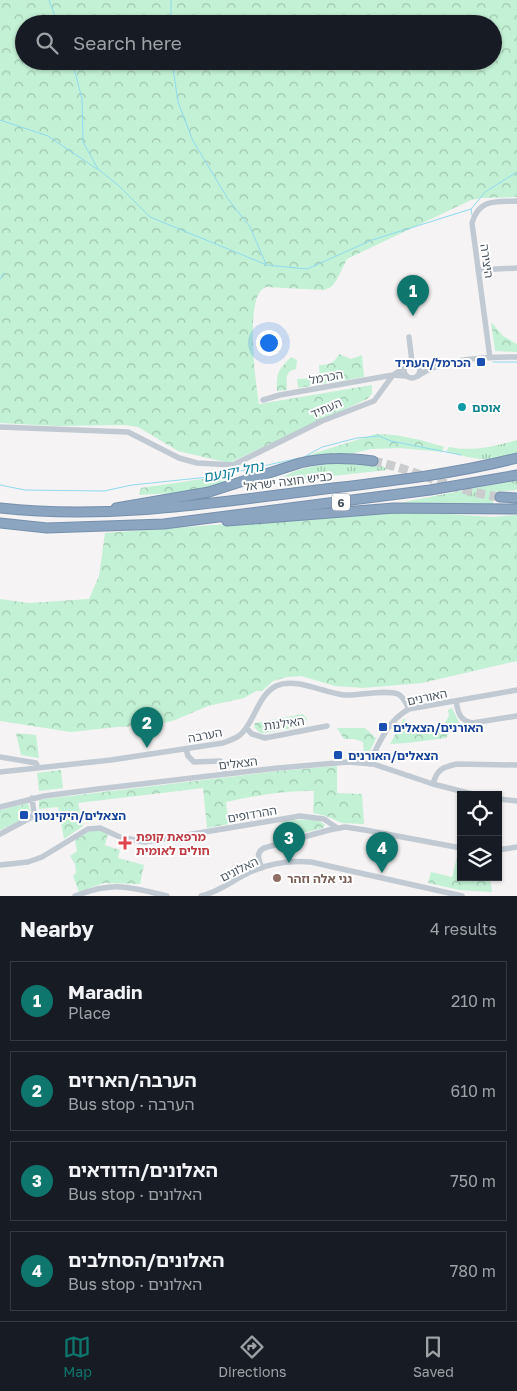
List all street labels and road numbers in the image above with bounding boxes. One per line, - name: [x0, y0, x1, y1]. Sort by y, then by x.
- street label: היצירה: [477, 243, 497, 279]
- street label: הכרמל: [308, 367, 344, 387]
- street label: העתיד: [308, 395, 344, 421]
- street label: כביש חוצה ישראל: [243, 468, 333, 494]
- road number: 6: [332, 494, 350, 511]
- street label: האורנים: [406, 685, 448, 709]
- street label: האילנות: [263, 713, 305, 733]
- street label: הערבה: [186, 724, 224, 746]
- street label: הצאלים: [218, 753, 258, 773]
- street label: ההרדופים: [226, 802, 278, 826]
- street label: האלונים: [217, 853, 261, 885]

